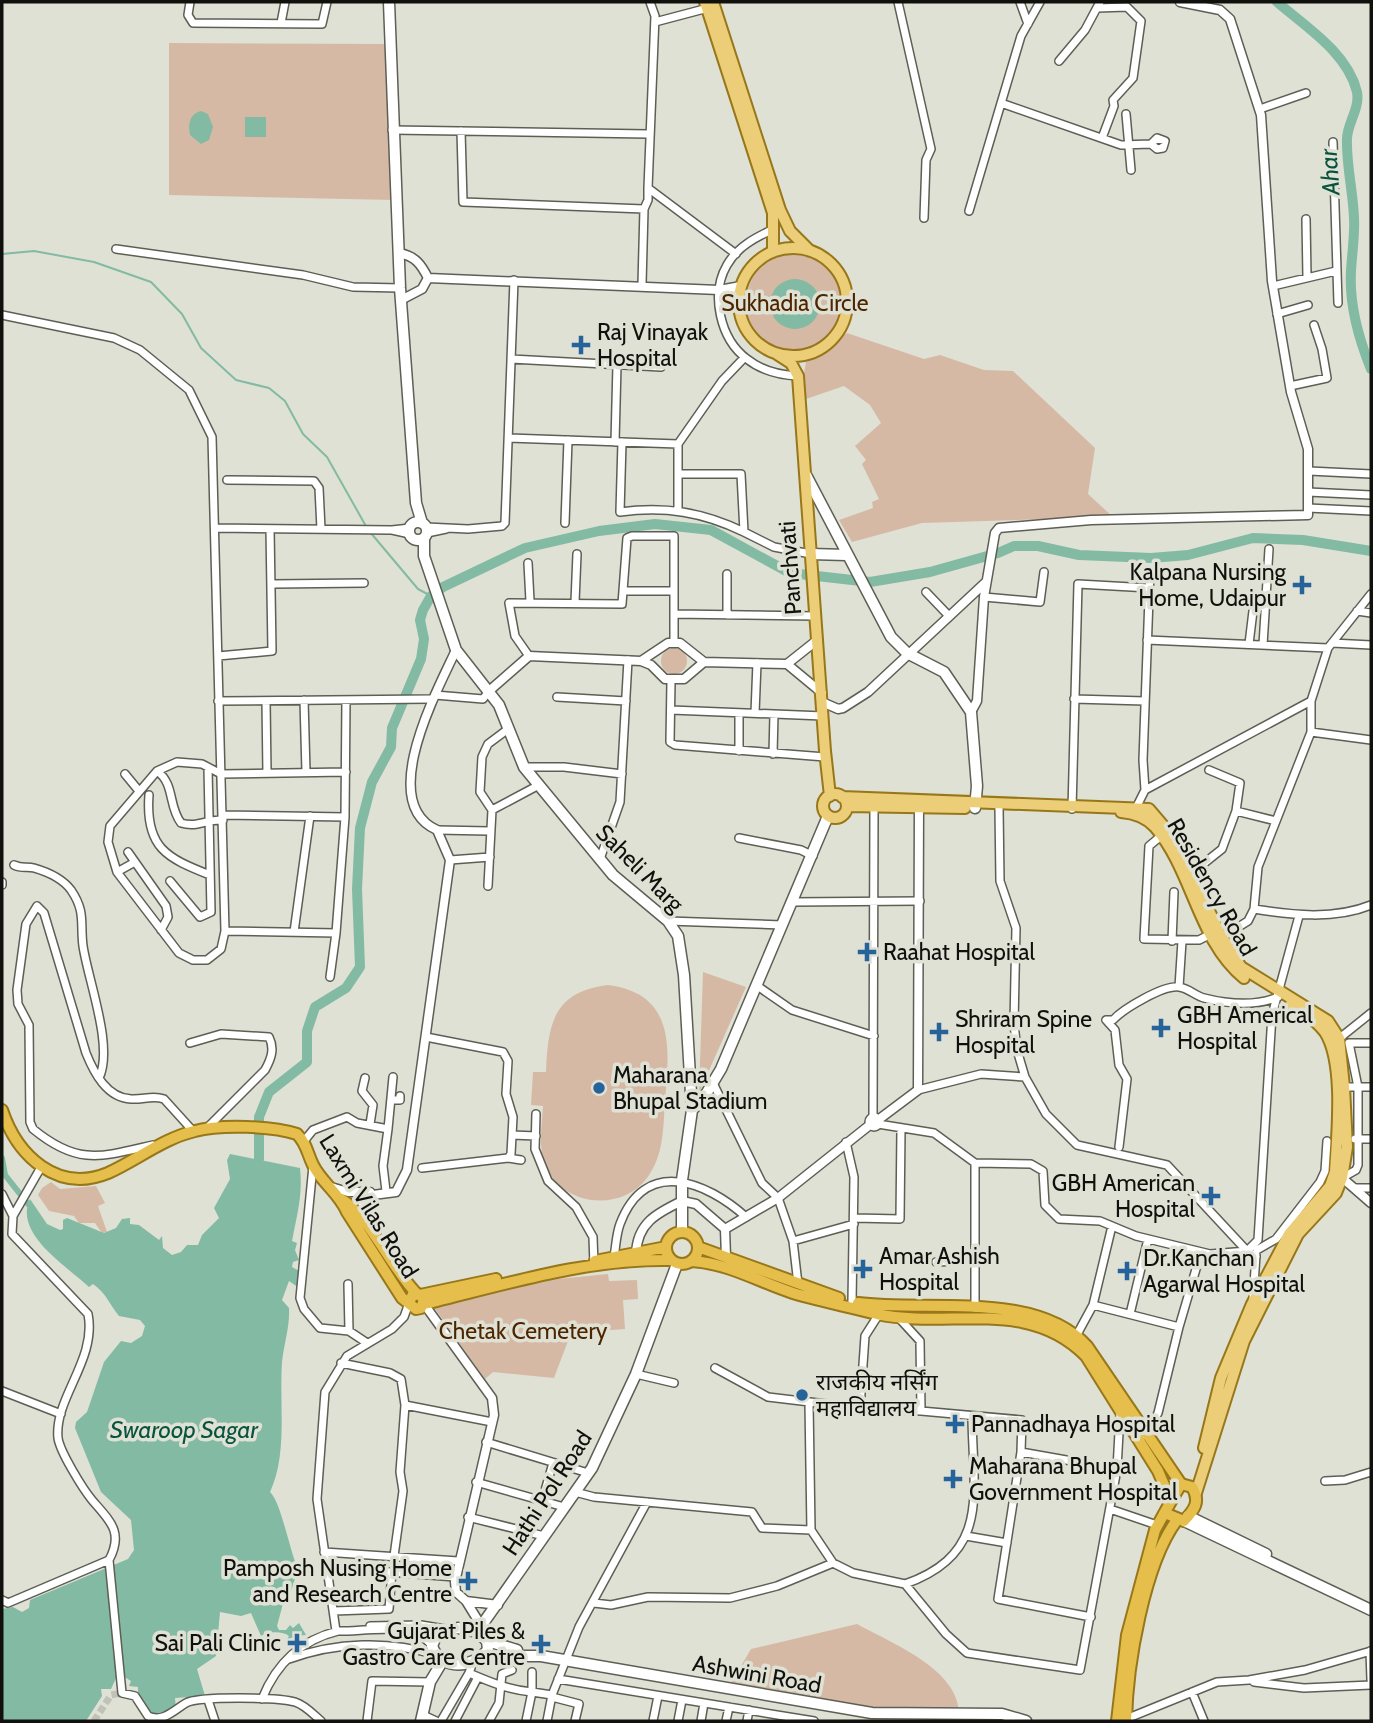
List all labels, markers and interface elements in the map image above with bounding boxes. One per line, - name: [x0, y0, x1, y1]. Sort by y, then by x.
- water label: Ahar: [1313, 146, 1346, 197]
- park label: Sukhadia Circle: [721, 289, 869, 317]
- place label: Raj Vinayak Hospital: [597, 318, 709, 372]
- marker: Raj Vinayak Hospital: [571, 335, 591, 355]
- street label: Panchvati: [773, 520, 807, 616]
- place label: Kalpana Nursing Home, Udaipur: [1130, 558, 1287, 612]
- marker: Kalpana Nursing Home, Udaipur: [1292, 575, 1312, 595]
- street label: Residency Road: [1161, 813, 1263, 961]
- street label: Saheli Marg: [590, 818, 690, 918]
- place label: Raahat Hospital: [883, 938, 1036, 966]
- marker: Raahat Hospital: [857, 942, 877, 962]
- place label: GBH Americal Hospital: [1177, 1001, 1313, 1055]
- place label: Shriram Spine Hospital: [955, 1005, 1092, 1059]
- marker: GBH Americal Hospital: [1151, 1018, 1171, 1038]
- marker: Shriram Spine Hospital: [929, 1022, 949, 1042]
- place label: Maharana Bhupal Stadium: [613, 1061, 767, 1115]
- marker: Maharana Bhupal Stadium: [591, 1080, 607, 1096]
- street label: Laxmi Vilas Road: [314, 1129, 424, 1283]
- place label: GBH American Hospital: [1052, 1169, 1196, 1223]
- marker: GBH American Hospital: [1201, 1186, 1221, 1206]
- place label: Amar Ashish Hospital: [879, 1242, 1000, 1296]
- place label: Dr.Kanchan Agarwal Hospital: [1143, 1244, 1306, 1298]
- marker: Amar Ashish Hospital: [853, 1259, 873, 1279]
- marker: Dr.Kanchan Agarwal Hospital: [1117, 1261, 1137, 1281]
- park label: Chetak Cemetery: [439, 1317, 608, 1345]
- place label: राजकीय नर्सिंग महाविद्यालय: [816, 1368, 939, 1422]
- marker: राजकीय नर्सिंग महाविद्यालय: [794, 1387, 810, 1403]
- place label: Pannadhaya Hospital: [971, 1410, 1176, 1438]
- marker: Pannadhaya Hospital: [945, 1414, 965, 1434]
- water label: Swaroop Sagar: [110, 1415, 260, 1444]
- street label: Hathi Pol Road: [496, 1425, 598, 1561]
- place label: Maharana Bhupal Government Hospital: [969, 1452, 1178, 1506]
- marker: Maharana Bhupal Government Hospital: [943, 1469, 963, 1489]
- place label: Pamposh Nusing Home and Research Centre: [223, 1554, 452, 1608]
- marker: Pamposh Nusing Home and Research Centre: [458, 1571, 478, 1591]
- place label: Gujarat Piles & Gastro Care Centre: [343, 1617, 525, 1671]
- place label: Sai Pali Clinic: [154, 1629, 281, 1657]
- marker: Sai Pali Clinic: [287, 1633, 307, 1653]
- marker: Gujarat Piles & Gastro Care Centre: [531, 1634, 551, 1654]
- street label: Ashwini Road: [690, 1649, 824, 1699]

